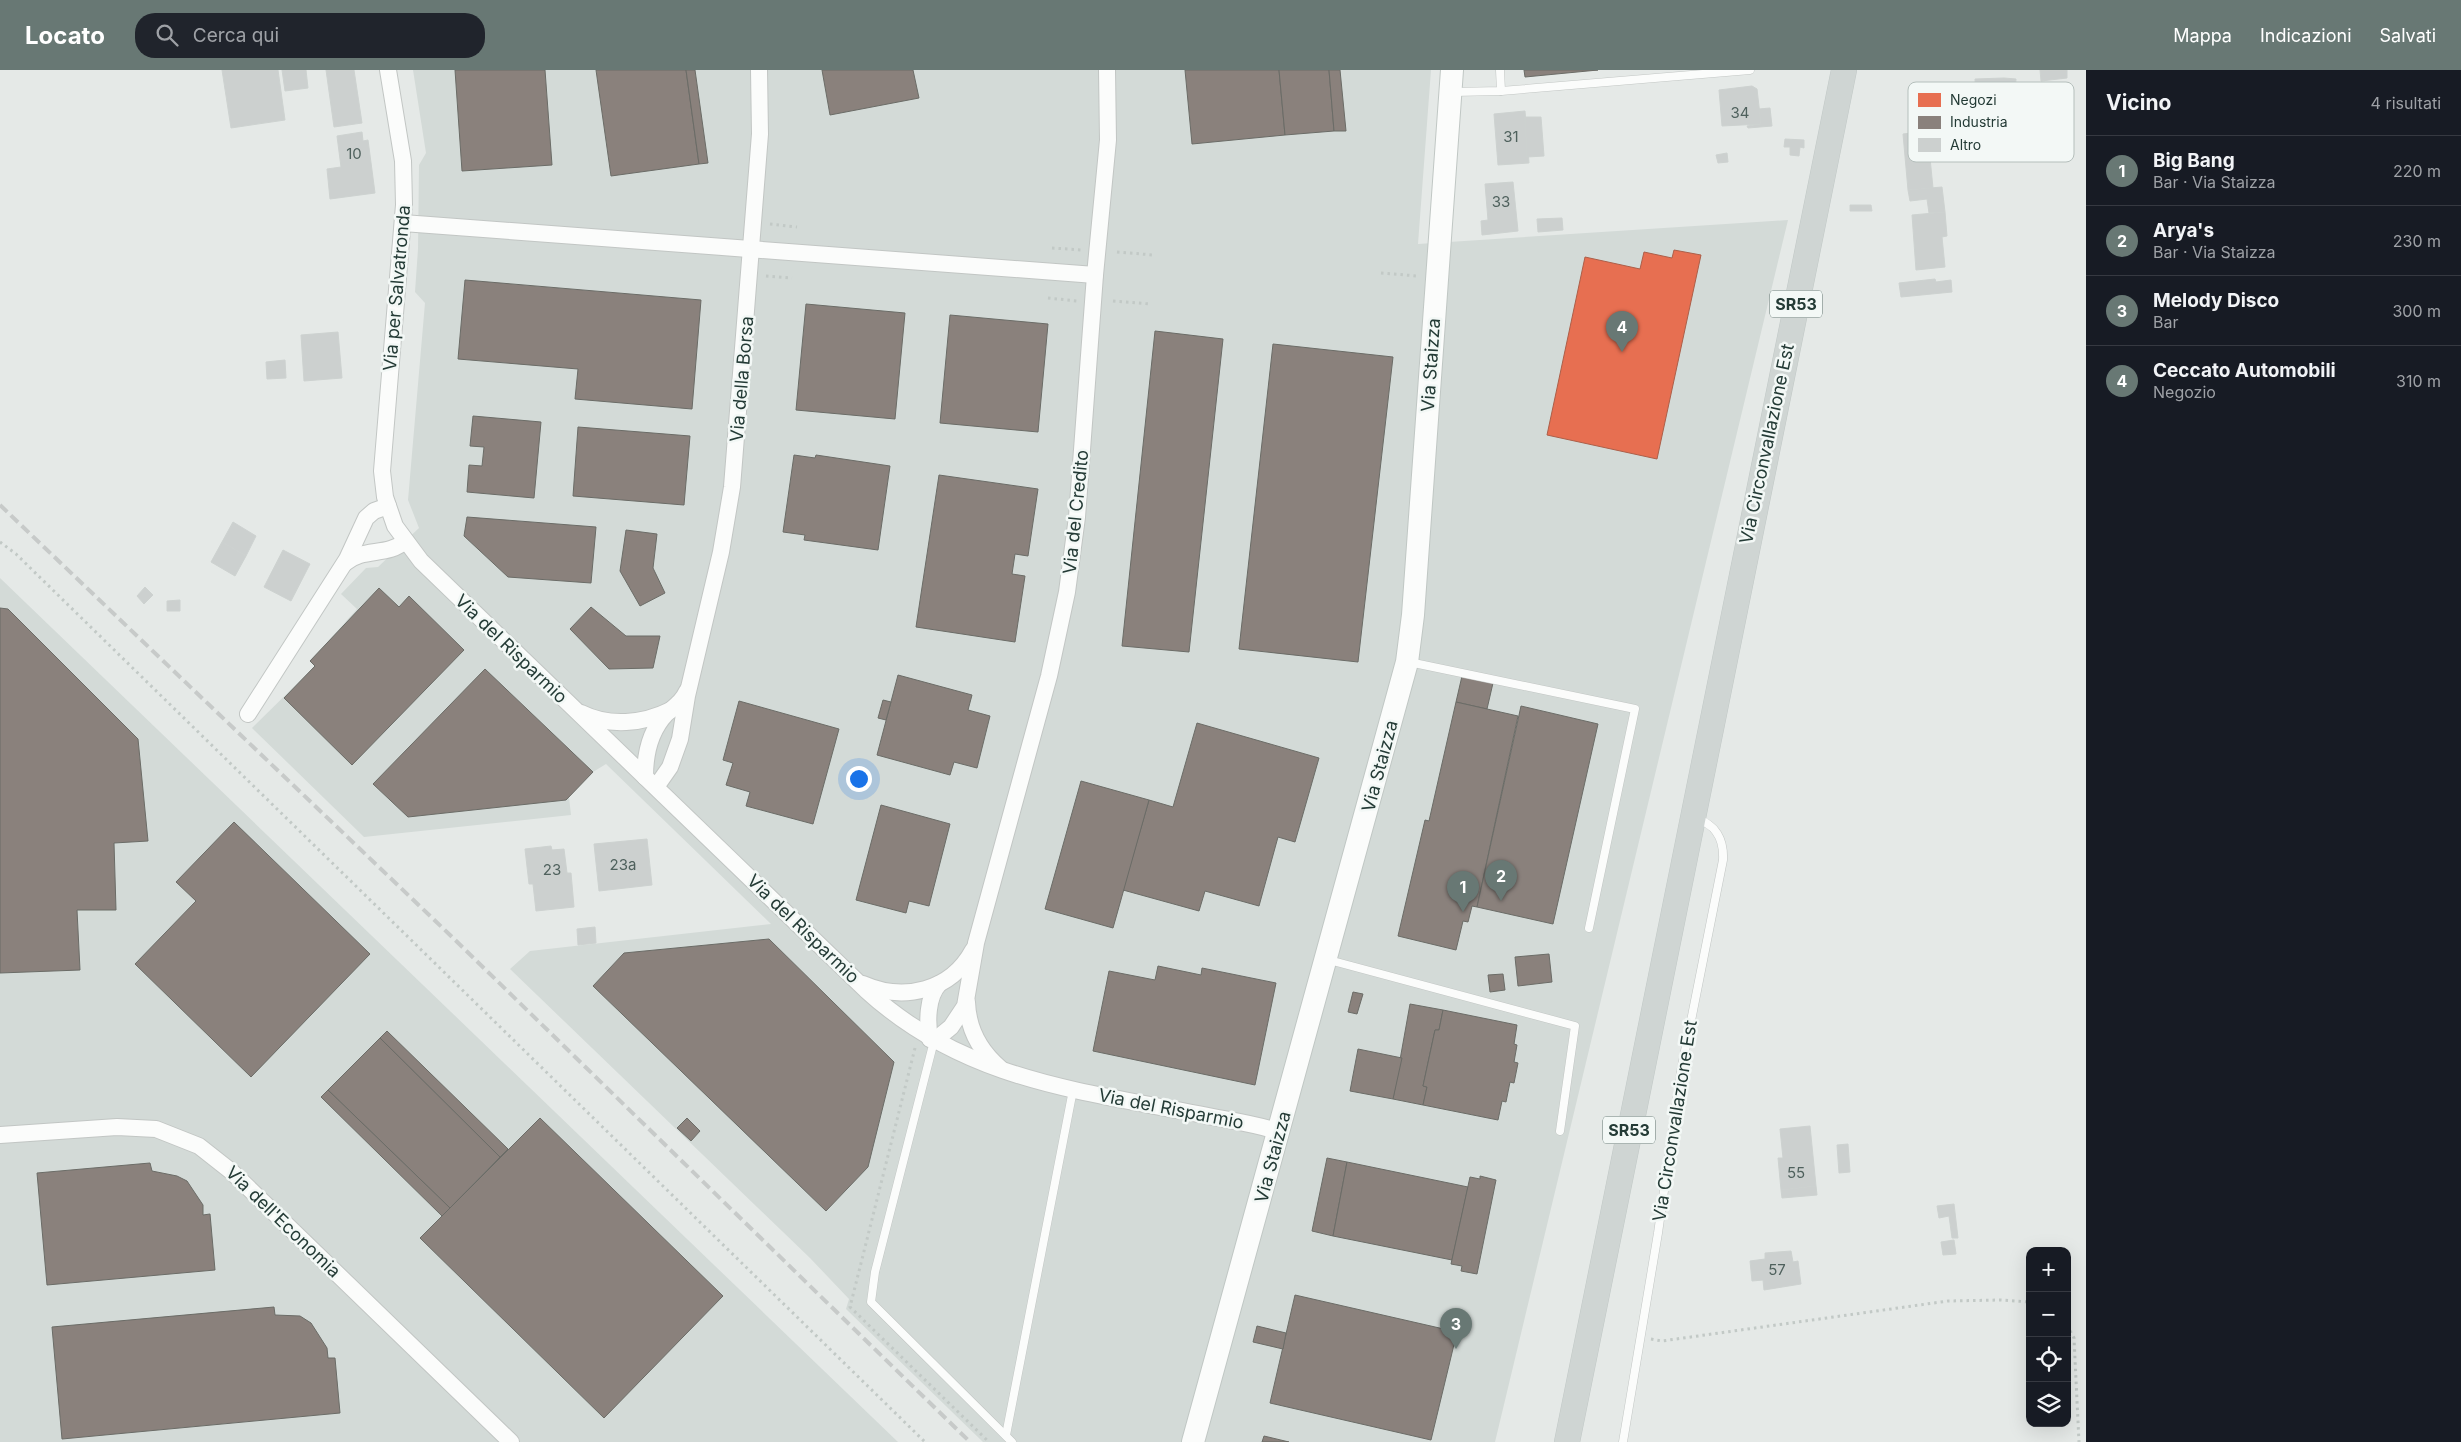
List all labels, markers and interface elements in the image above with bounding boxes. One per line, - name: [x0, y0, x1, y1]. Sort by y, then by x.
- search box: [135, 13, 485, 58]
- text: Locato: [25, 21, 105, 50]
- icon: search: [153, 21, 181, 49]
- text: Cerca qui: [193, 24, 279, 47]
- text: Mappa: [2173, 25, 2232, 46]
- text: Indicazioni: [2260, 25, 2352, 46]
- text: Salvati: [2380, 25, 2436, 46]
- legend: [1908, 82, 2074, 162]
- text: Vicino: [2106, 90, 2171, 115]
- text: Negozi: [1950, 91, 1997, 108]
- text: 4 risultati: [2371, 93, 2441, 113]
- house number: 34: [1731, 103, 1749, 122]
- text: Industria: [1950, 113, 2008, 130]
- house number: 31: [1503, 127, 1519, 146]
- text: Altro: [1950, 136, 1981, 153]
- house number: 10: [346, 144, 362, 163]
- text: Big Bang: [2153, 149, 2235, 172]
- text: 1: [2119, 161, 2125, 181]
- text: 220 m: [2393, 161, 2441, 181]
- text: Bar · Via Staizza: [2153, 172, 2276, 192]
- house number: 33: [1492, 192, 1510, 211]
- street label: Via per Salvatronda: [379, 204, 414, 372]
- text: Arya's: [2153, 219, 2214, 242]
- text: 2: [2117, 231, 2127, 251]
- text: 230 m: [2393, 231, 2441, 251]
- text: Bar · Via Staizza: [2153, 242, 2276, 262]
- text: Melody Disco: [2153, 289, 2279, 312]
- road number: SR53: [1770, 290, 1822, 318]
- text: 3: [2117, 301, 2127, 321]
- text: 300 m: [2392, 301, 2441, 321]
- pin: 4: [1606, 311, 1638, 352]
- text: Bar: [2153, 312, 2178, 332]
- street label: Via della Borsa: [726, 315, 757, 443]
- street label: Via Staizza: [1417, 317, 1444, 413]
- street label: Via Circonvallazione Est: [1735, 342, 1798, 546]
- text: Ceccato Automobili: [2153, 359, 2336, 382]
- text: 4: [2117, 371, 2127, 391]
- text: 310 m: [2396, 371, 2441, 391]
- text: Negozio: [2153, 382, 2216, 402]
- street label: Via del Credito: [1059, 449, 1092, 575]
- street label: Via del Risparmio: [451, 590, 572, 707]
- street label: Via Staizza: [1357, 718, 1402, 814]
- your location: [846, 766, 872, 792]
- house number: 23a: [610, 855, 636, 874]
- house number: 23: [543, 860, 561, 879]
- pin: 2: [1485, 860, 1517, 901]
- street label: Via del Risparmio: [743, 870, 864, 987]
- pin: 1: [1447, 871, 1479, 912]
- street label: Via Circonvallazione Est: [1648, 1019, 1701, 1223]
- street label: Via del Risparmio: [1097, 1084, 1246, 1133]
- street label: Via Staizza: [1250, 1109, 1295, 1205]
- road number: SR53: [1603, 1116, 1655, 1144]
- street label: Via dell'Economia: [222, 1162, 345, 1282]
- house number: 55: [1787, 1163, 1805, 1182]
- map controls: [2026, 1247, 2071, 1427]
- button: +: [2026, 1247, 2071, 1292]
- house number: 57: [1768, 1260, 1786, 1279]
- button: −: [2026, 1292, 2071, 1337]
- pin: 3: [1440, 1308, 1472, 1349]
- button: locate: [2026, 1337, 2071, 1382]
- button: layers: [2026, 1382, 2071, 1427]

